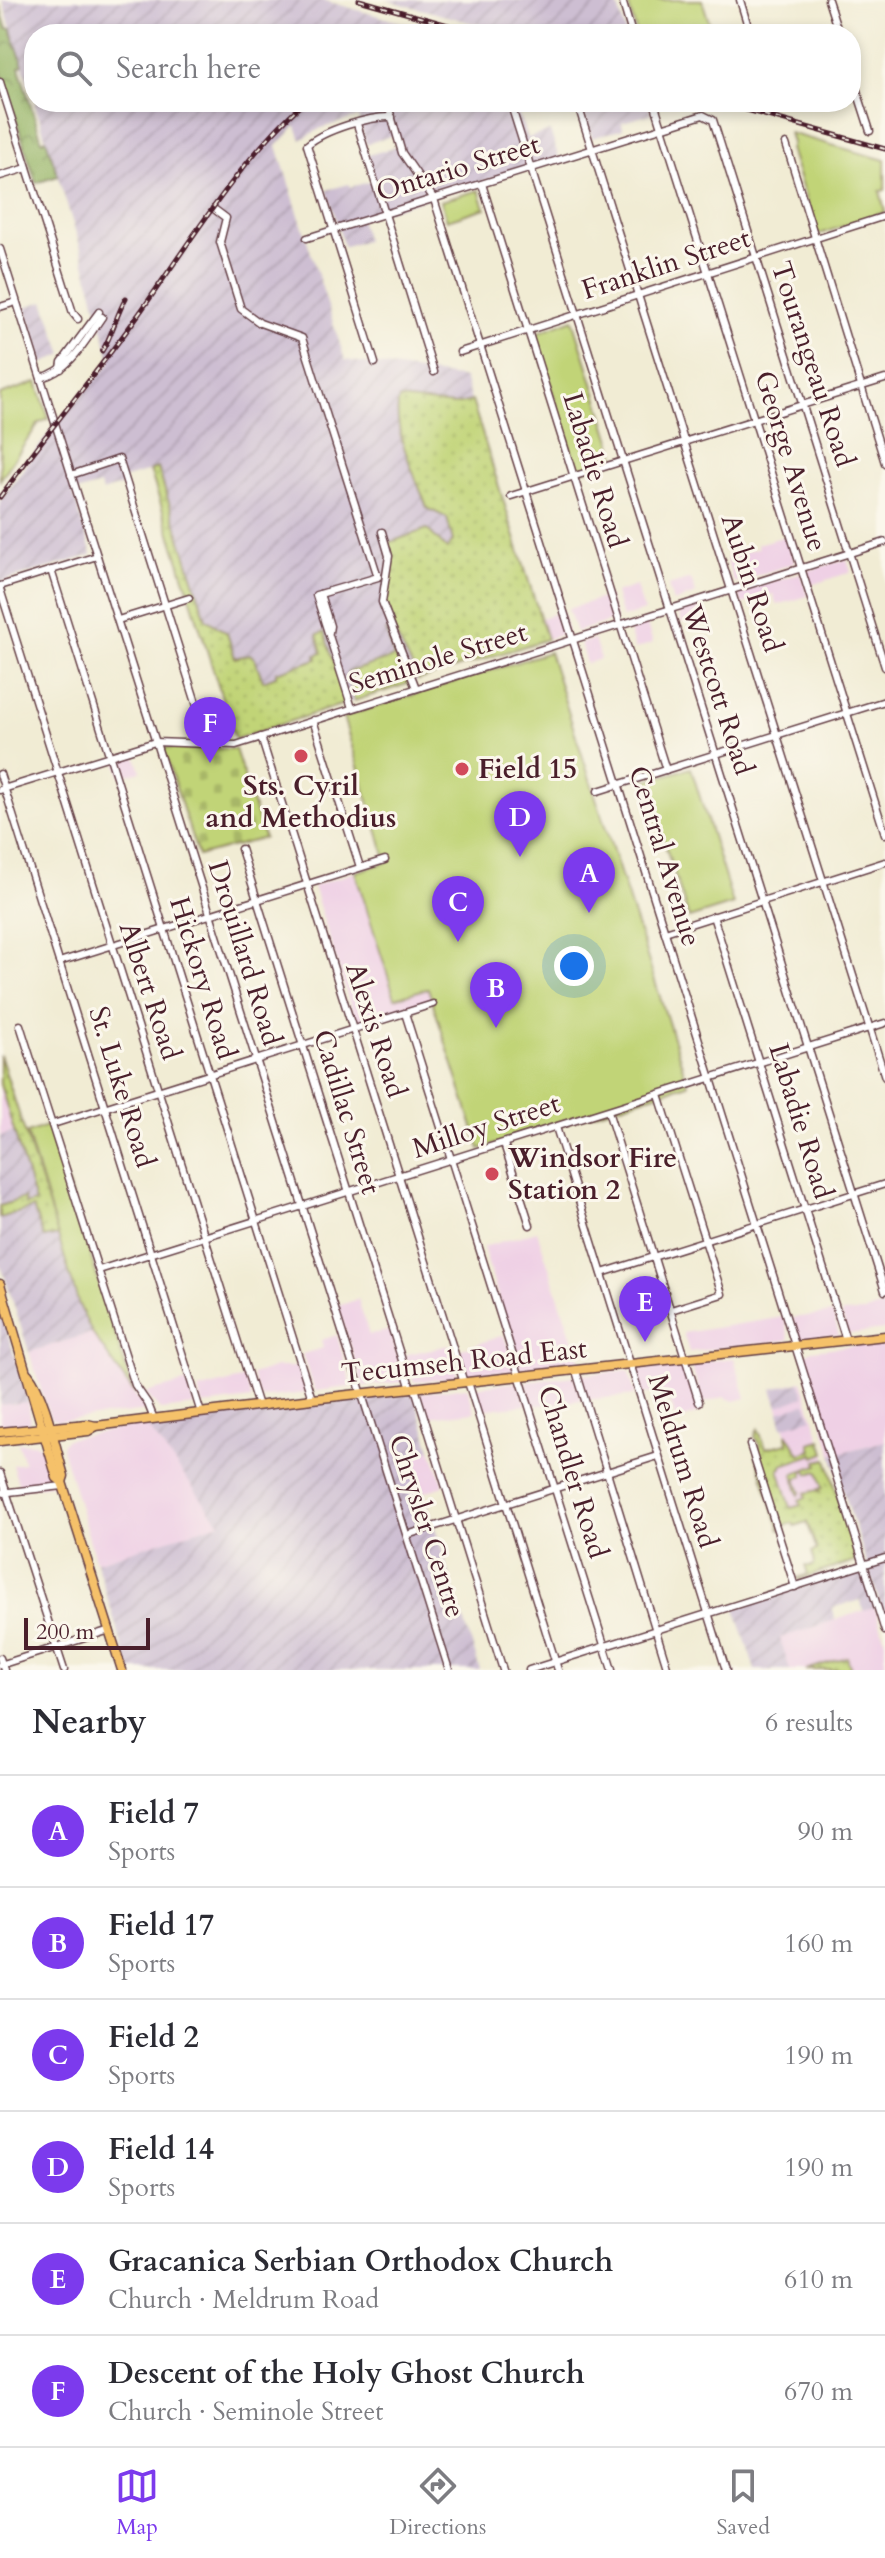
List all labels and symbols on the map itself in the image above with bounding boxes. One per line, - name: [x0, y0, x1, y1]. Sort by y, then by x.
- street label: Ontario Street: [372, 125, 545, 211]
- street label: Franklin Street: [577, 219, 755, 309]
- street label: Tourangeau Road: [762, 256, 864, 472]
- street label: George Avenue: [746, 366, 836, 556]
- street label: Labadie Road: [553, 388, 637, 552]
- street label: Aubin Road: [712, 509, 792, 657]
- street label: Westcott Road: [672, 599, 763, 780]
- street label: Seminole Street: [344, 613, 532, 703]
- pin: F: [184, 697, 236, 763]
- marker: Sts. Cyril and Methodius: [292, 747, 310, 765]
- place label: Field 15: [478, 750, 577, 788]
- marker: Field 15: [453, 760, 471, 778]
- street label: Central Avenue: [620, 761, 710, 951]
- place label: Sts. Cyril and Methodius: [206, 767, 396, 837]
- pin: D: [494, 791, 546, 857]
- pin: A: [563, 847, 615, 913]
- street label: Drouillard Road: [199, 856, 291, 1050]
- pin: C: [432, 876, 484, 942]
- street label: Hickory Road: [160, 892, 246, 1064]
- street label: Albert Road: [110, 917, 190, 1065]
- your location: [554, 946, 594, 986]
- street label: Alexis Road: [336, 958, 416, 1103]
- pin: B: [470, 962, 522, 1028]
- street label: St. Luke Road: [79, 1002, 165, 1172]
- street label: Cadillac Street: [304, 1025, 390, 1199]
- street label: Labadie Road: [759, 1039, 843, 1203]
- street label: Milloy Street: [407, 1084, 565, 1168]
- place label: Windsor Fire Station 2: [507, 1139, 677, 1209]
- marker: Windsor Fire Station 2: [483, 1165, 501, 1183]
- pin: E: [619, 1276, 671, 1342]
- street label: Tecumseh Road East: [339, 1329, 589, 1393]
- street label: Meldrum Road: [639, 1370, 727, 1552]
- street label: Chandler Road: [529, 1381, 617, 1563]
- street label: Chrysler Centre: [379, 1430, 475, 1622]
- scale bar: [24, 1614, 150, 1650]

